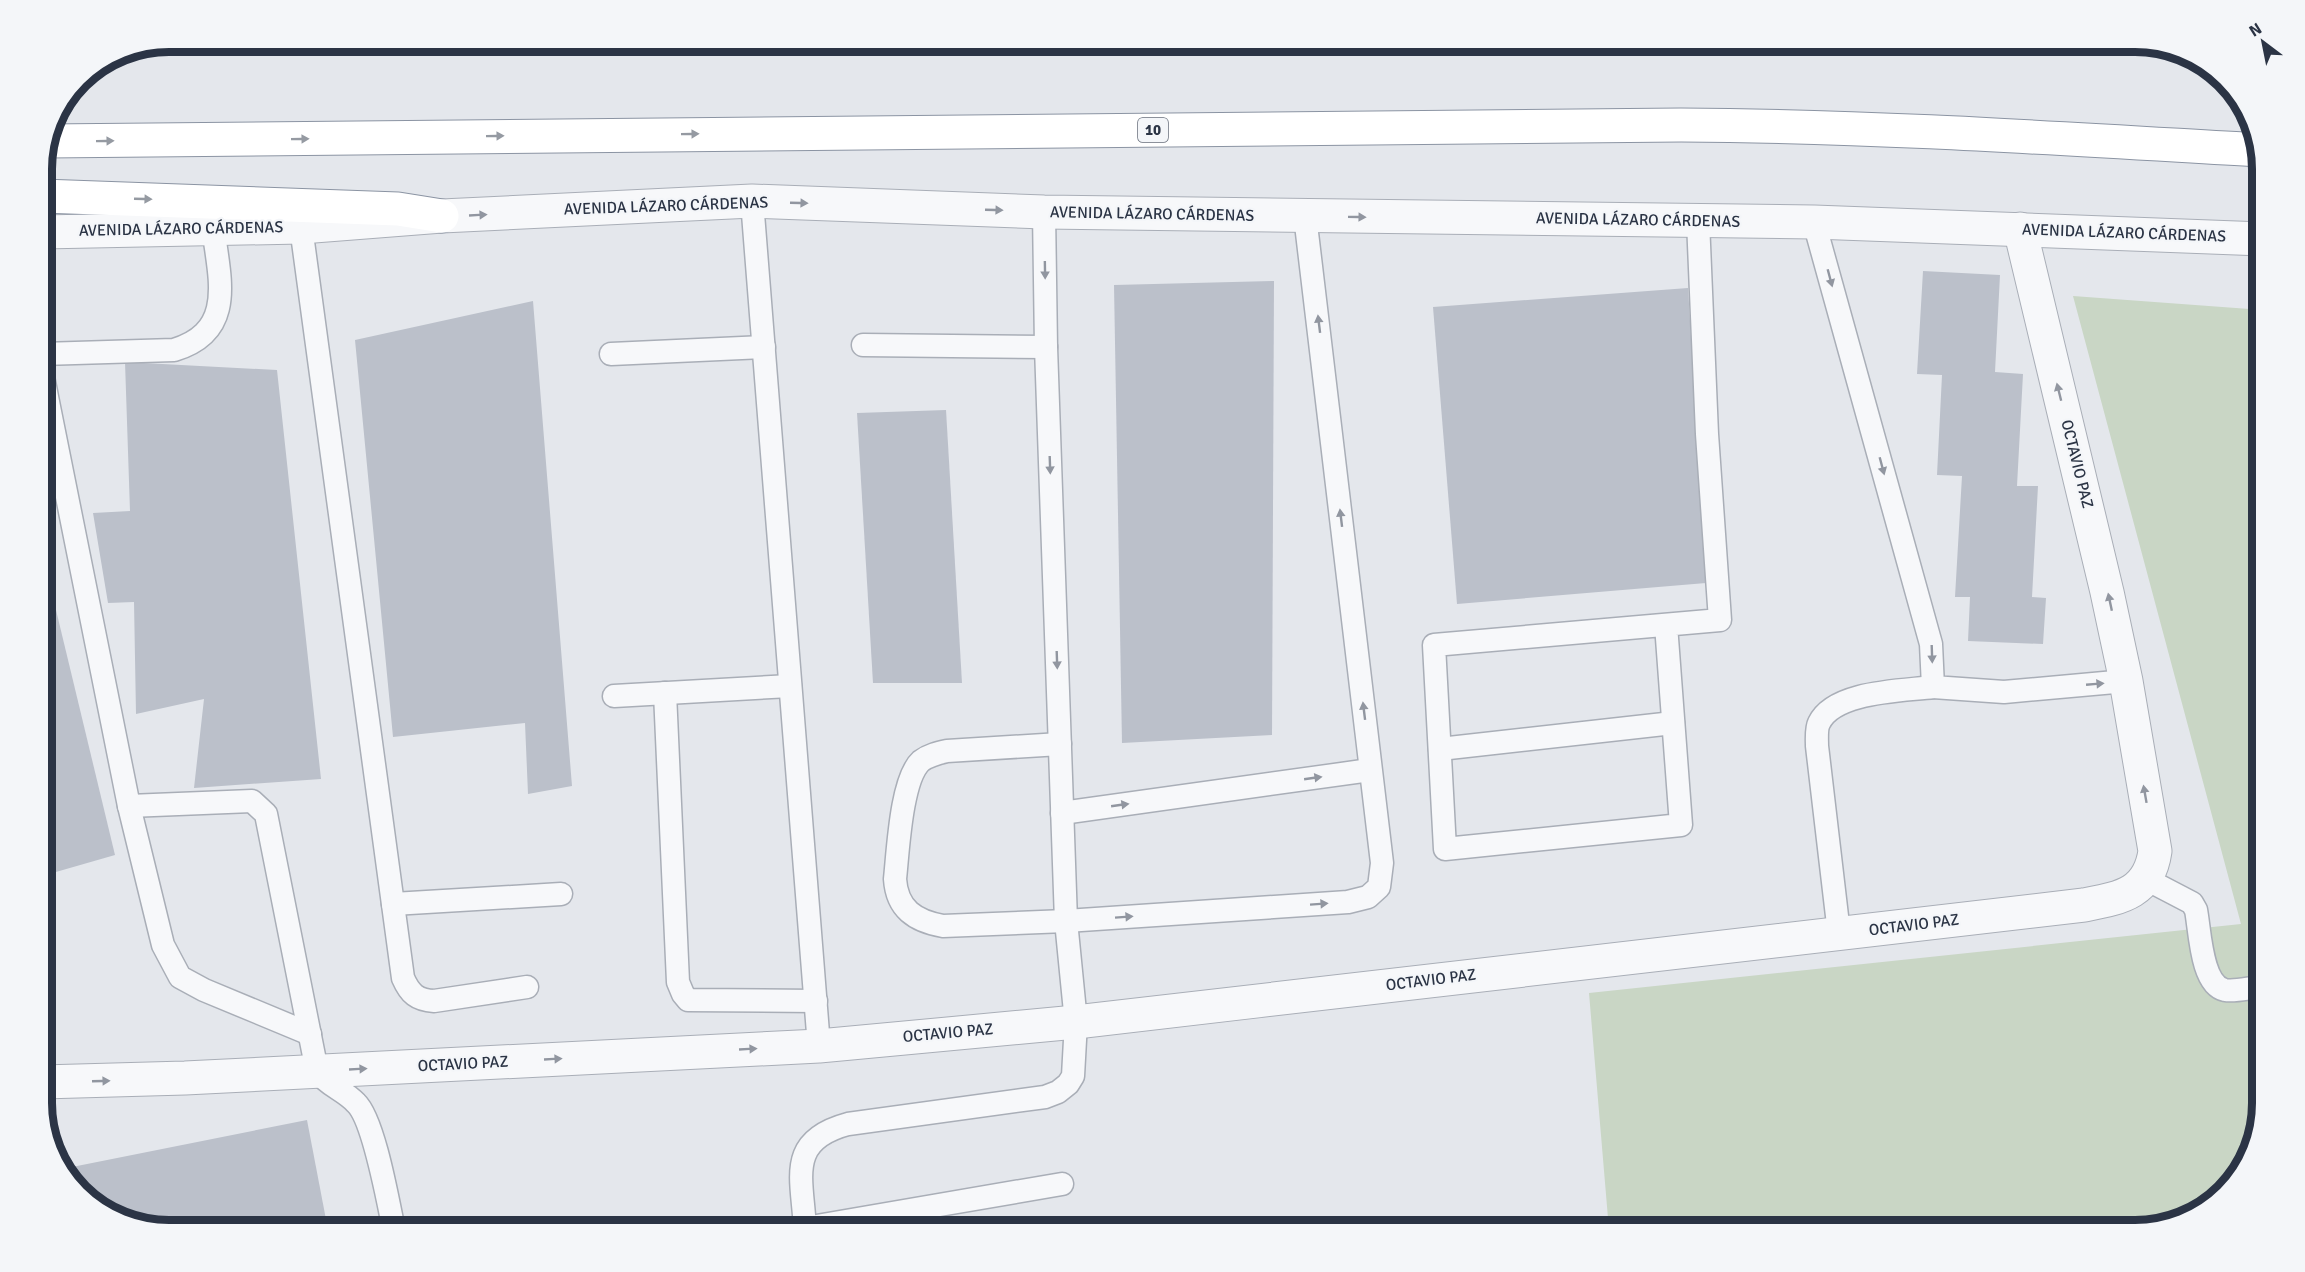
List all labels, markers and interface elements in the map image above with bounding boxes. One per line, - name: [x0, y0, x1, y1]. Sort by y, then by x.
- north arrow: [2233, 12, 2293, 72]
- text: N: [2246, 19, 2266, 42]
- road number: 10: [1138, 118, 1168, 142]
- one-way arrow: [681, 130, 700, 139]
- one-way arrow: [486, 132, 505, 141]
- one-way arrow: [291, 134, 310, 143]
- one-way arrow: [96, 136, 115, 145]
- street label: AVENIDA LÁZARO CÁRDENAS: [563, 192, 769, 220]
- one-way arrow: [133, 195, 152, 204]
- one-way arrow: [789, 198, 808, 207]
- street label: AVENIDA LÁZARO CÁRDENAS: [1050, 202, 1254, 226]
- one-way arrow: [984, 206, 1003, 215]
- street label: AVENIDA LÁZARO CÁRDENAS: [1536, 208, 1740, 232]
- one-way arrow: [469, 210, 488, 219]
- one-way arrow: [1347, 212, 1366, 222]
- street label: AVENIDA LÁZARO CÁRDENAS: [79, 217, 283, 241]
- street label: AVENIDA LÁZARO CÁRDENAS: [2021, 219, 2227, 247]
- one-way arrow: [1040, 261, 1050, 280]
- one-way arrow: [1826, 269, 1835, 287]
- one-way arrow: [1314, 314, 1323, 333]
- one-way arrow: [2054, 383, 2064, 401]
- street label: OCTAVIO PAZ: [2056, 418, 2098, 510]
- one-way arrow: [1046, 456, 1055, 475]
- one-way arrow: [1878, 457, 1887, 475]
- one-way arrow: [1336, 508, 1346, 527]
- one-way arrow: [2104, 593, 2114, 611]
- one-way arrow: [1927, 645, 1936, 664]
- one-way arrow: [1053, 651, 1062, 670]
- one-way arrow: [2085, 679, 2104, 689]
- one-way arrow: [1359, 702, 1369, 721]
- one-way arrow: [1304, 773, 1323, 782]
- one-way arrow: [2141, 784, 2150, 803]
- one-way arrow: [1110, 800, 1129, 809]
- one-way arrow: [1309, 899, 1328, 909]
- street label: OCTAVIO PAZ: [1868, 910, 1960, 940]
- one-way arrow: [1115, 912, 1134, 922]
- street label: OCTAVIO PAZ: [1385, 965, 1477, 995]
- street label: OCTAVIO PAZ: [902, 1019, 994, 1047]
- one-way arrow: [738, 1045, 757, 1054]
- street label: OCTAVIO PAZ: [417, 1052, 509, 1076]
- one-way arrow: [544, 1055, 563, 1064]
- one-way arrow: [349, 1065, 368, 1074]
- one-way arrow: [91, 1076, 110, 1085]

